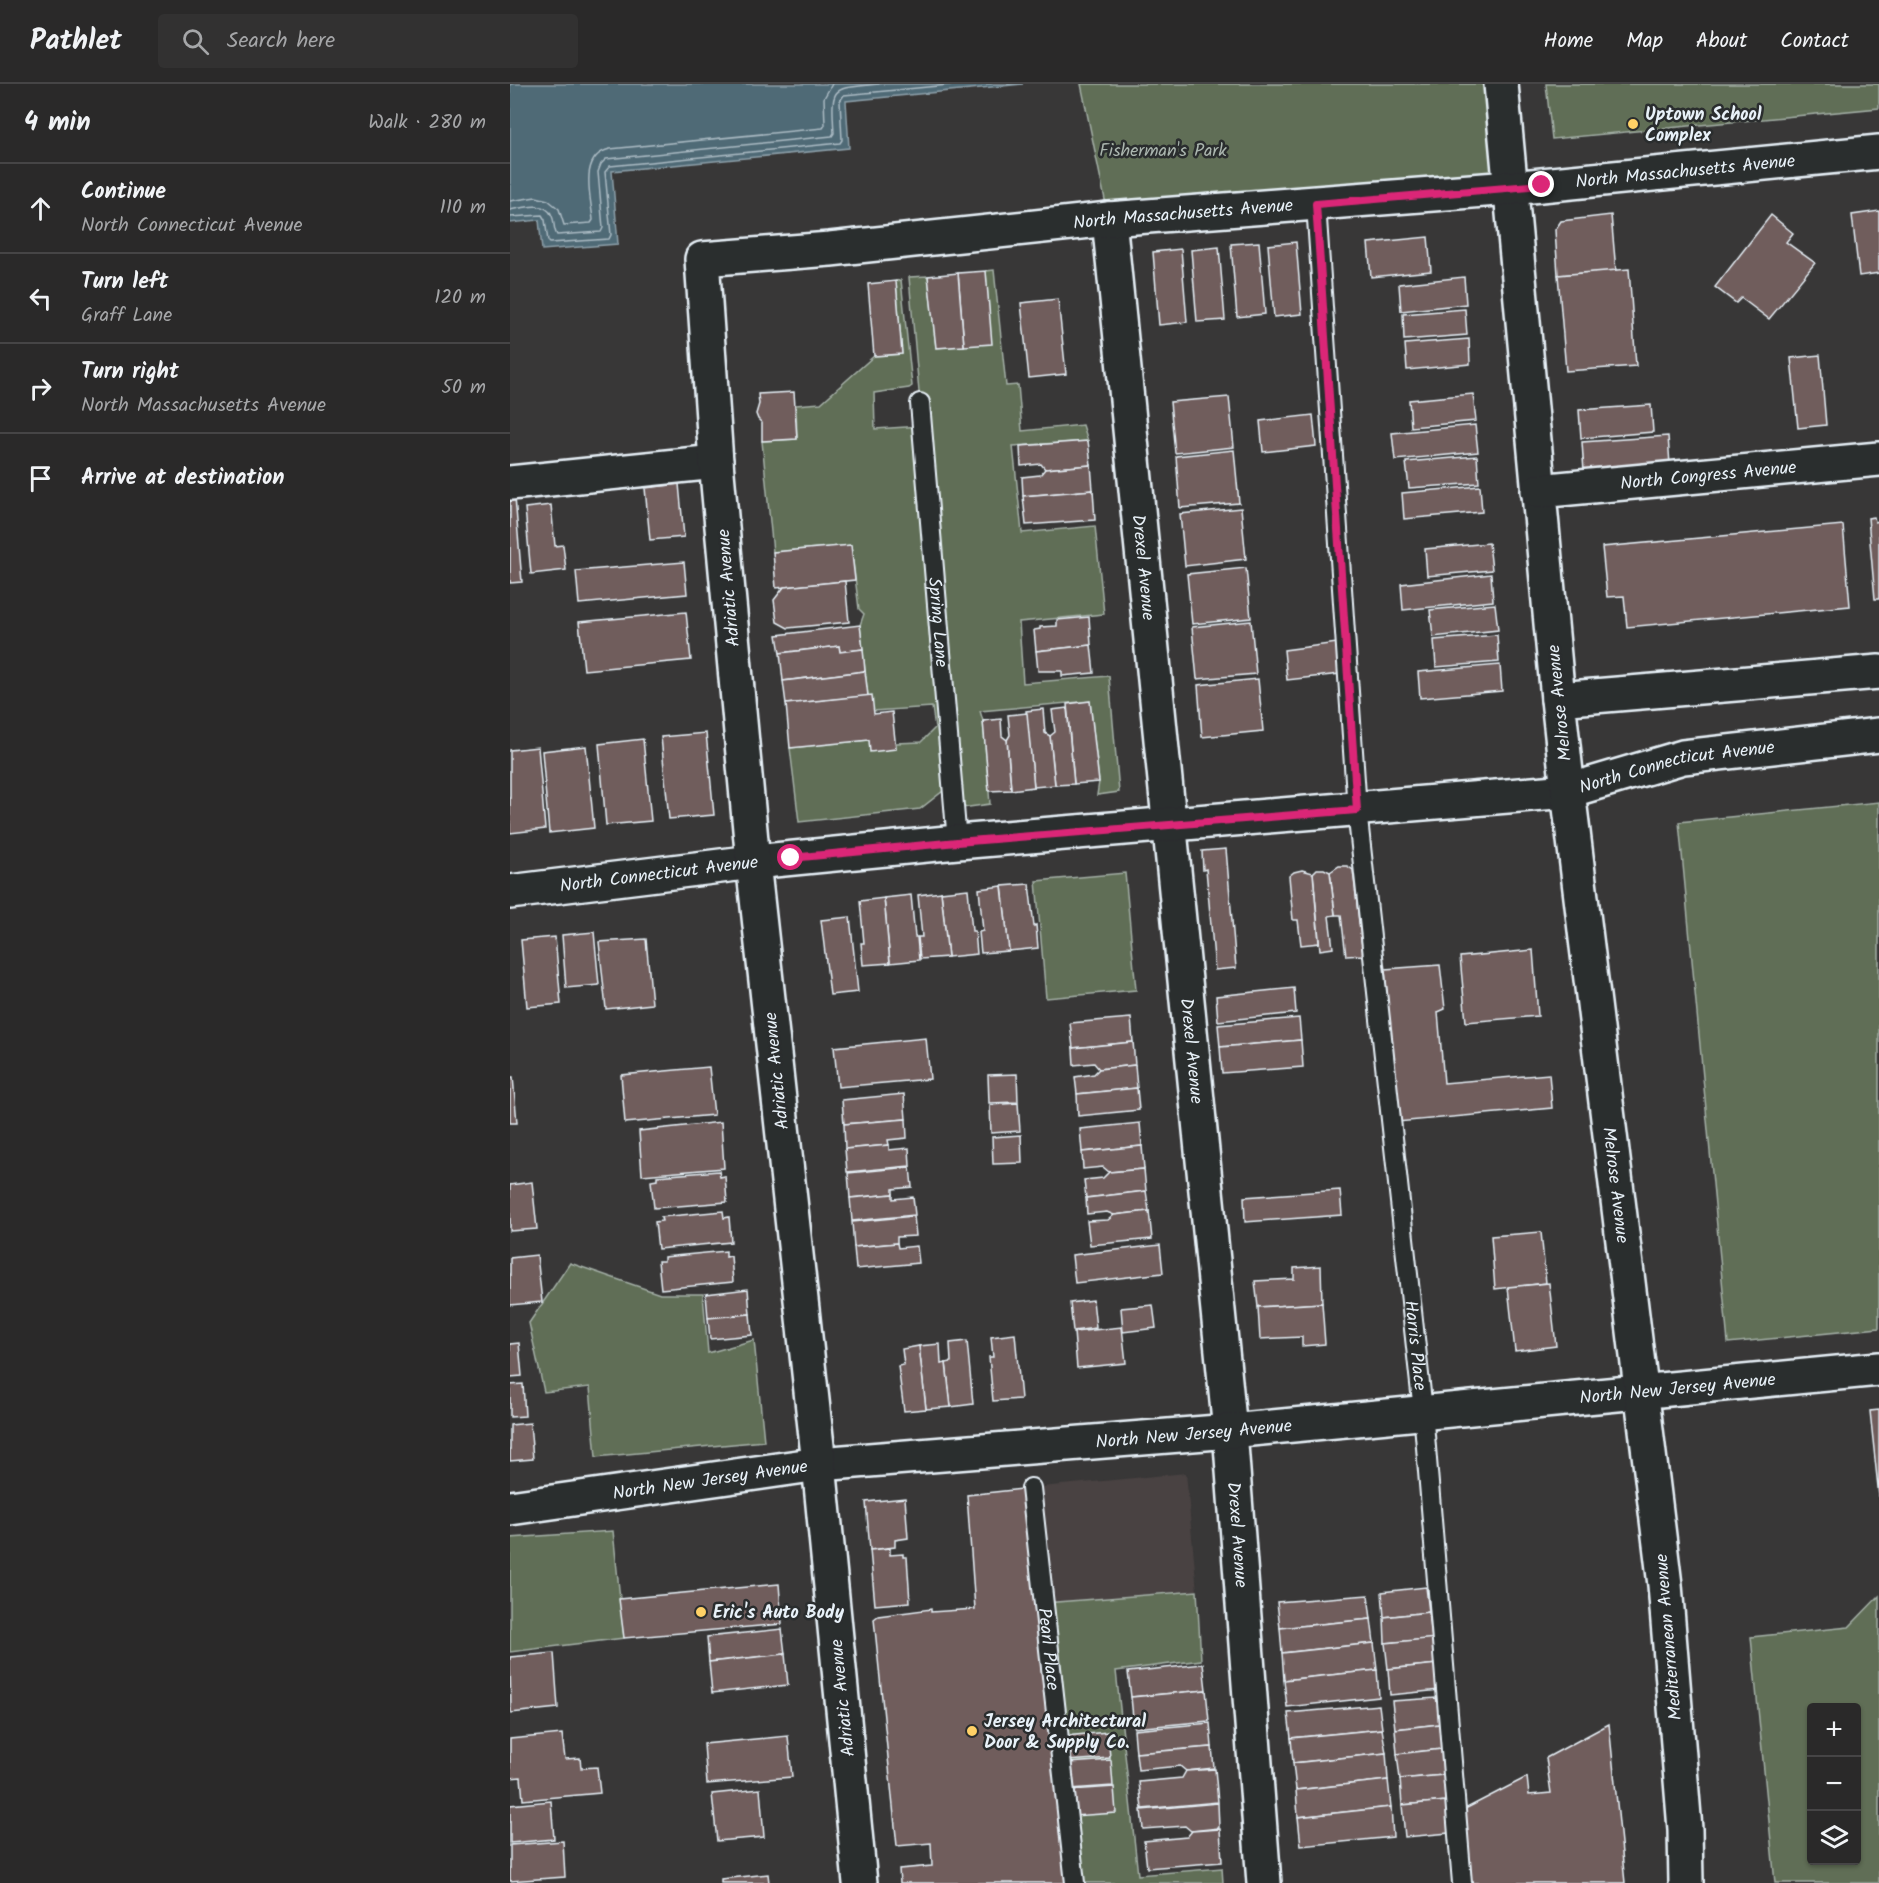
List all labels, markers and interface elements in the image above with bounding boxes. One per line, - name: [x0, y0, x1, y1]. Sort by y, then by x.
- search box: [158, 14, 578, 68]
- text: Pathlet: [30, 19, 122, 64]
- text: Search here: [227, 24, 335, 59]
- icon: search: [179, 25, 212, 58]
- text: Home: [1544, 25, 1593, 58]
- text: Map: [1626, 25, 1663, 58]
- text: About: [1696, 25, 1747, 58]
- text: Contact: [1780, 25, 1849, 58]
- place label: Uptown School Complex: [1645, 101, 1762, 151]
- text: 4 min: [24, 102, 91, 144]
- text: Walk · 280 m: [368, 107, 486, 139]
- marker: Uptown School Complex: [1626, 117, 1640, 131]
- park label: Fisherman's Park: [1099, 137, 1227, 166]
- street label: North Massachusetts Avenue: [1574, 147, 1797, 198]
- route end: [1528, 171, 1554, 197]
- text: Continue: [81, 175, 166, 210]
- icon: ahead: [24, 192, 57, 225]
- text: 110 m: [440, 192, 486, 224]
- street label: North Massachusetts Avenue: [1072, 192, 1294, 239]
- text: North Connecticut Avenue: [81, 210, 303, 242]
- text: Turn left: [81, 265, 168, 300]
- icon: left: [24, 282, 57, 315]
- text: 120 m: [434, 282, 486, 314]
- text: Graff Lane: [81, 300, 172, 332]
- text: Turn right: [81, 355, 179, 390]
- icon: right: [24, 372, 57, 405]
- text: 50 m: [441, 372, 486, 404]
- text: North Massachusetts Avenue: [81, 390, 326, 422]
- street label: North Congress Avenue: [1619, 454, 1798, 499]
- text: Arrive at destination: [81, 461, 284, 496]
- icon: arrive: [24, 462, 57, 495]
- street label: Drexel Avenue: [1123, 513, 1162, 622]
- street label: Adriatic Avenue: [710, 528, 749, 648]
- street label: Spring Lane: [919, 576, 955, 668]
- street label: Melrose Avenue: [1540, 643, 1581, 762]
- street label: North Connecticut Avenue: [1576, 734, 1776, 803]
- route start: [777, 844, 803, 870]
- street label: North Connecticut Avenue: [558, 849, 760, 902]
- street label: Drexel Avenue: [1171, 997, 1210, 1105]
- street label: Adriatic Avenue: [757, 1011, 798, 1131]
- street label: Melrose Avenue: [1593, 1125, 1636, 1245]
- street label: Harris Place: [1395, 1299, 1434, 1392]
- street label: North New Jersey Avenue: [1578, 1366, 1777, 1414]
- street label: North New Jersey Avenue: [1095, 1412, 1293, 1458]
- street label: North New Jersey Avenue: [611, 1453, 810, 1509]
- street label: Drexel Avenue: [1218, 1481, 1255, 1589]
- street label: Mediterranean Avenue: [1648, 1552, 1691, 1721]
- place label: Eric's Auto Body: [713, 1599, 845, 1628]
- marker: Eric's Auto Body: [694, 1605, 708, 1619]
- street label: Pearl Place: [1028, 1606, 1066, 1692]
- street label: Adriatic Avenue: [823, 1638, 864, 1758]
- map controls: [1807, 1703, 1861, 1865]
- button: +: [1807, 1703, 1861, 1757]
- place label: Jersey Architectural Door & Supply Co.: [984, 1708, 1146, 1758]
- marker: Jersey Architectural Door & Supply Co.: [965, 1724, 979, 1738]
- button: −: [1807, 1757, 1861, 1811]
- button: layers: [1807, 1811, 1861, 1865]

